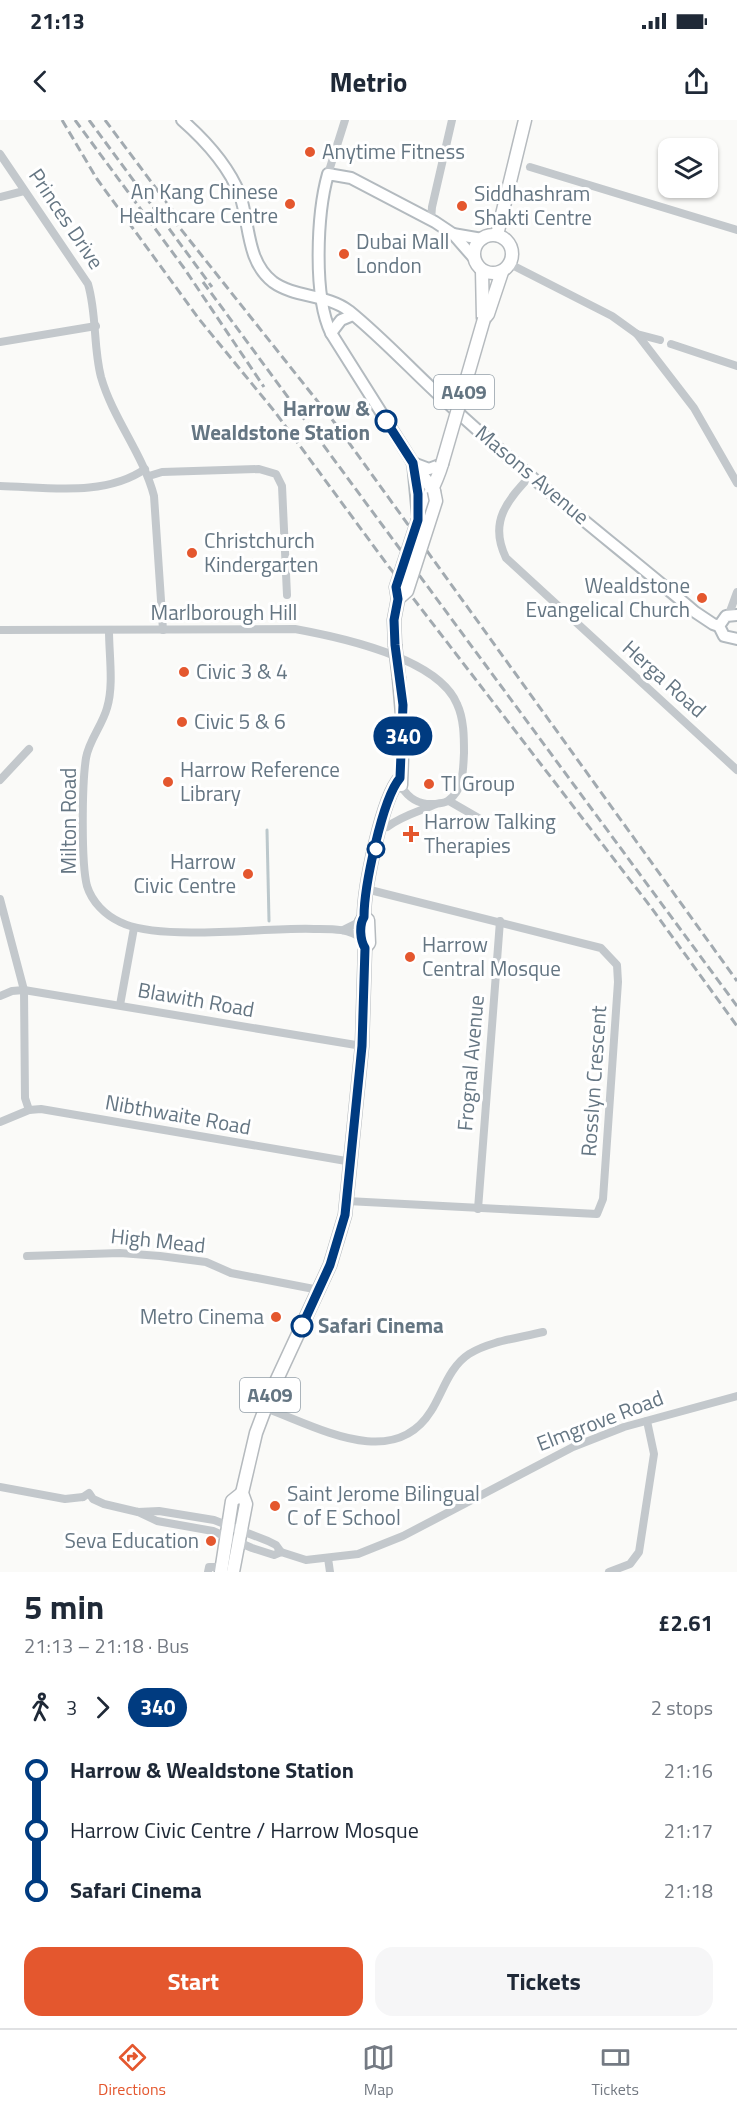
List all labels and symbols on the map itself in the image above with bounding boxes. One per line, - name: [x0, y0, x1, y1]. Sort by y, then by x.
- place label: Anytime Fitness: [322, 135, 465, 167]
- marker: Anytime Fitness: [303, 145, 317, 159]
- street label: Princes Drive: [21, 162, 112, 275]
- place label: An Kang Chinese Healthcare Centre: [119, 175, 278, 231]
- place label: Siddhashram Shakti Centre: [474, 177, 592, 233]
- marker: An Kang Chinese Healthcare Centre: [283, 197, 297, 211]
- marker: Siddhashram Shakti Centre: [455, 199, 469, 213]
- place label: Dubai Mall London: [356, 225, 449, 281]
- marker: Dubai Mall London: [337, 247, 351, 261]
- road number: A409: [434, 375, 494, 409]
- place label: Harrow & Wealdstone Station: [191, 392, 370, 448]
- marker: Harrow & Wealdstone Station: [375, 410, 397, 432]
- street label: Masons Avenue: [469, 417, 597, 532]
- place label: Christchurch Kindergarten: [204, 524, 319, 580]
- marker: Christchurch Kindergarten: [185, 546, 199, 560]
- place label: Wealdstone Evangelical Church: [526, 569, 690, 625]
- marker: Wealdstone Evangelical Church: [695, 591, 709, 605]
- street label: Marlborough Hill: [151, 596, 297, 628]
- street label: Herga Road: [616, 632, 714, 725]
- place label: Civic 3 & 4: [196, 655, 288, 687]
- marker: Civic 3 & 4: [177, 665, 191, 679]
- place label: Civic 5 & 6: [194, 705, 286, 737]
- marker: Civic 5 & 6: [175, 715, 189, 729]
- line badge: 340: [368, 716, 438, 756]
- place label: Harrow Reference Library: [180, 753, 340, 809]
- place label: TI Group: [441, 767, 515, 799]
- street label: Milton Road: [52, 768, 84, 874]
- marker: Harrow Reference Library: [161, 775, 175, 789]
- marker: TI Group: [422, 777, 436, 791]
- place label: Harrow Talking Therapies: [424, 805, 556, 861]
- marker: Harrow Talking Therapies: [402, 825, 420, 843]
- unlabelled marker: [367, 840, 385, 858]
- place label: Harrow Civic Centre: [133, 845, 236, 901]
- marker: Harrow Civic Centre: [241, 867, 255, 881]
- place label: Harrow Central Mosque: [422, 928, 561, 984]
- marker: Harrow Central Mosque: [403, 950, 417, 964]
- street label: Blawith Road: [135, 973, 257, 1025]
- street label: Frognal Avenue: [448, 994, 492, 1132]
- street label: Rosslyn Crescent: [572, 1004, 614, 1157]
- street label: Nibthwaite Road: [103, 1085, 254, 1143]
- street label: High Mead: [109, 1219, 207, 1261]
- place label: Metro Cinema: [140, 1300, 264, 1332]
- place label: Safari Cinema: [318, 1309, 444, 1341]
- marker: Metro Cinema: [269, 1310, 283, 1324]
- marker: Safari Cinema: [291, 1315, 313, 1337]
- road number: A409: [240, 1378, 300, 1412]
- street label: Elmgrove Road: [532, 1381, 668, 1459]
- place label: Saint Jerome Bilingual C of E School: [287, 1477, 480, 1533]
- marker: Saint Jerome Bilingual C of E School: [268, 1499, 282, 1513]
- place label: Seva Education: [64, 1524, 199, 1556]
- marker: Seva Education: [204, 1534, 218, 1548]

